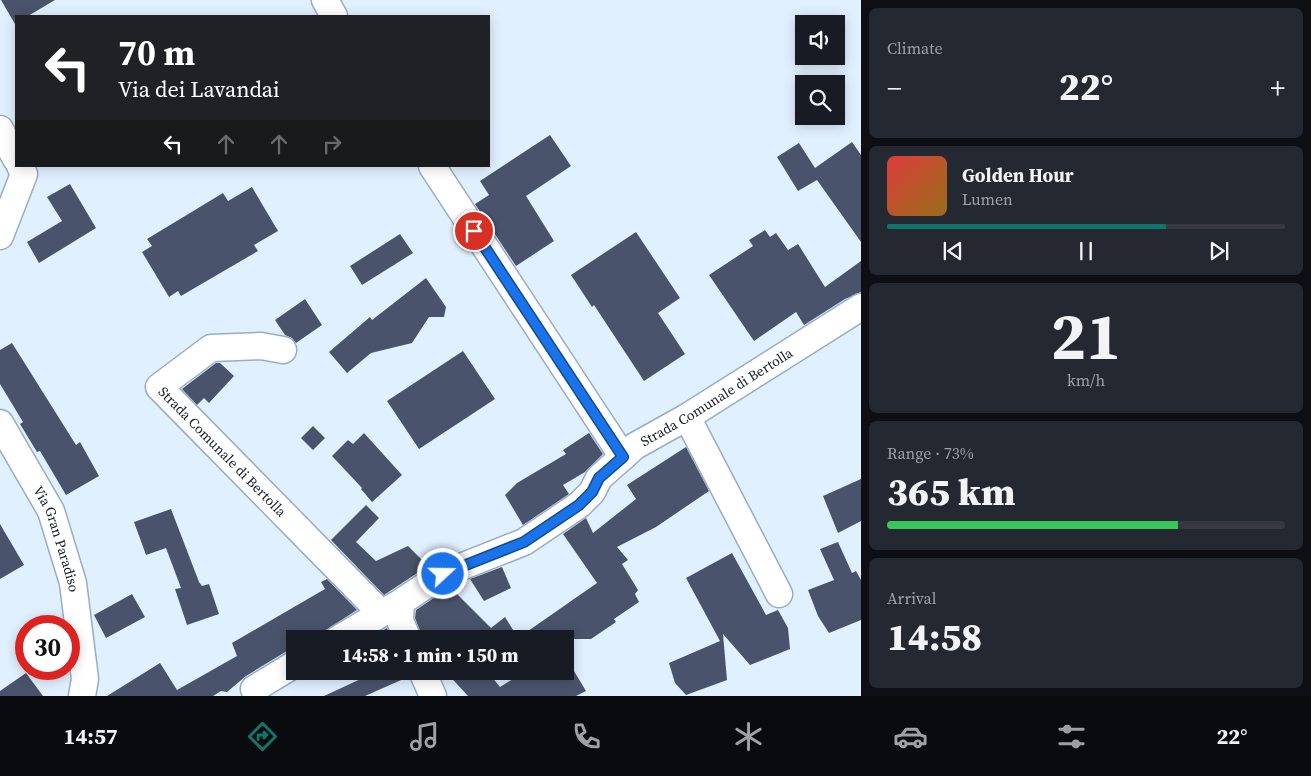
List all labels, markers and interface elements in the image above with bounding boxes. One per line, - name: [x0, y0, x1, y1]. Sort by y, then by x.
- map controls: [795, 15, 845, 125]
- button: sound: [795, 15, 845, 65]
- text: 70 m: [118, 29, 195, 77]
- icon: left: [35, 35, 100, 100]
- text: Climate: [887, 37, 943, 59]
- text: 22°: [1059, 61, 1113, 113]
- text: −: [887, 69, 902, 107]
- text: +: [1270, 69, 1285, 107]
- text: Via dei Lavandai: [118, 74, 279, 104]
- button: search: [795, 75, 845, 125]
- icon: left: [159, 130, 187, 158]
- icon: ahead: [212, 130, 240, 158]
- icon: ahead: [265, 130, 293, 158]
- icon: right: [318, 130, 346, 158]
- text: Golden Hour: [962, 162, 1074, 188]
- text: Lumen: [962, 188, 1013, 210]
- pin: [453, 210, 495, 252]
- icon: arrive: [460, 217, 488, 245]
- icon: previous: [939, 237, 967, 265]
- icon: pause: [1072, 237, 1100, 265]
- icon: next: [1205, 237, 1233, 265]
- text: 21: [1051, 292, 1121, 381]
- street label: Strada Comunale di Bertolla: [637, 342, 797, 451]
- text: km/h: [1067, 369, 1105, 391]
- street label: Strada Comunale di Bertolla: [154, 382, 292, 522]
- text: Range · 73%: [887, 442, 974, 464]
- text: 365 km: [887, 466, 1015, 518]
- street label: Via Gran Paradiso: [28, 482, 84, 593]
- position arrow: [416, 547, 468, 599]
- text: Arrival: [887, 587, 936, 609]
- text: 14:58: [887, 611, 982, 663]
- speed limit sign: 30: [15, 615, 80, 680]
- text: 14:58 · 1 min · 150 m: [341, 642, 519, 668]
- icon: directions: [245, 719, 280, 754]
- icon: music: [407, 719, 442, 754]
- icon: phone: [569, 719, 604, 754]
- icon: climate: [731, 719, 766, 754]
- icon: car: [893, 719, 928, 754]
- icon: filters: [1054, 719, 1089, 754]
- text: 14:57: [63, 721, 118, 751]
- text: 22°: [1216, 721, 1248, 751]

